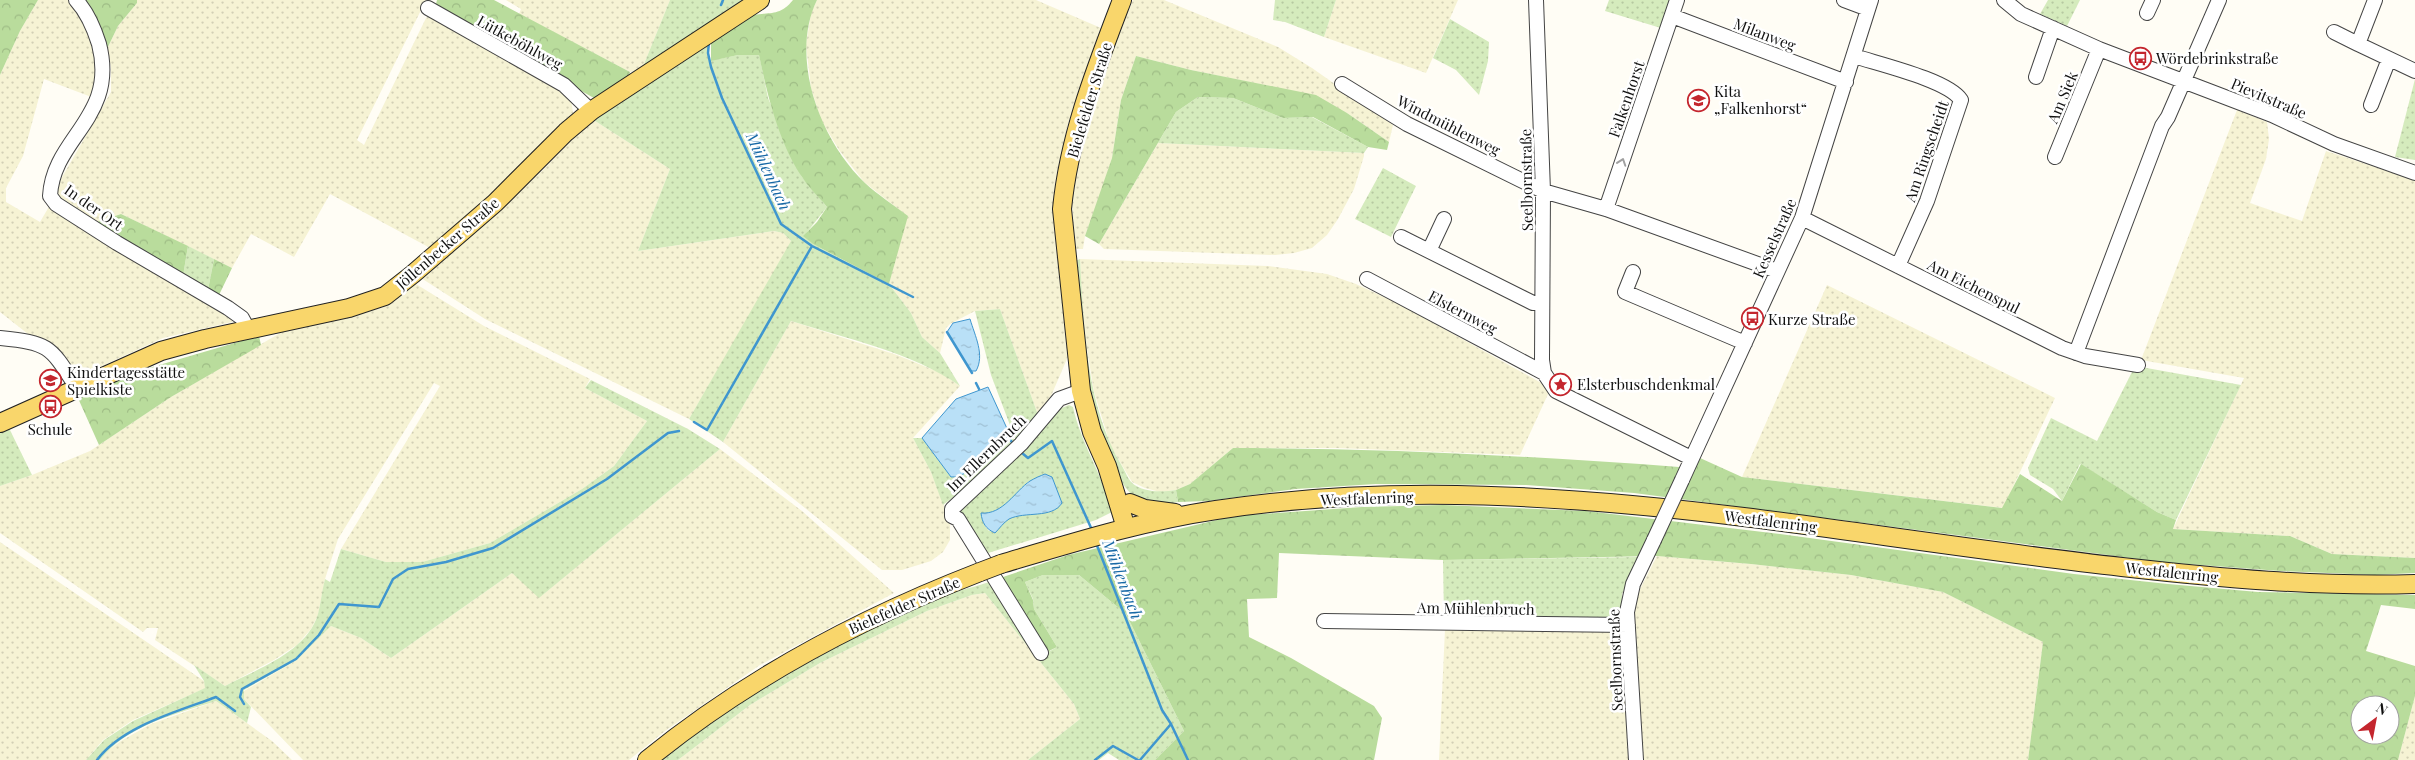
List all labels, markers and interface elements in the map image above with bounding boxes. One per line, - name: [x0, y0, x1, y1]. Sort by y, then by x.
- street label: Lütkeböhlweg: [474, 10, 566, 74]
- street label: Milanweg: [1731, 13, 1799, 55]
- street label: Bielefelder Straße: [1062, 40, 1116, 160]
- bus stop icon: Wördebrinkstraße: [2128, 46, 2152, 70]
- place label: Wördebrinkstraße: [2155, 48, 2279, 68]
- street label: Falkenhorst: [1603, 57, 1649, 140]
- street label: Am Siek: [2042, 67, 2082, 127]
- street label: Pievitstraße: [2228, 73, 2310, 123]
- place label: Kita „Falkenhorst“: [1714, 81, 1807, 118]
- school or university icon: Kita „Falkenhorst“: [1686, 88, 1710, 112]
- street label: Windmühlenweg: [1393, 90, 1504, 160]
- street label: Am Ringscheidt: [1899, 97, 1953, 205]
- water label: Mühlenbach: [741, 128, 796, 213]
- street label: Seelbornstraße: [1515, 129, 1537, 231]
- one-way arrow: [1616, 159, 1626, 167]
- street label: In der Ort: [61, 180, 128, 235]
- street label: Jöllenbecker Straße: [390, 193, 503, 294]
- street label: Kesselstraße: [1748, 195, 1800, 281]
- street label: Am Eichenspul: [1924, 254, 2024, 318]
- street label: Elsternweg: [1425, 285, 1501, 339]
- bus stop icon: Kurze Straße: [1740, 307, 1764, 331]
- place label: Kurze Straße: [1768, 309, 1856, 329]
- place label: Kindertagesstätte Spielkiste: [67, 362, 185, 399]
- school or university icon: Kindertagesstätte Spielkiste: [39, 369, 63, 393]
- place icon: Elsterbuschdenkmal: [1549, 372, 1573, 396]
- place label: Elsterbuschdenkmal: [1577, 374, 1715, 394]
- bus stop icon: Schule: [38, 394, 62, 418]
- street label: Im Ellernbruch: [942, 410, 1030, 496]
- place label: Schule: [28, 419, 72, 439]
- street label: Westfalenring: [1319, 486, 1414, 510]
- street label: Westfalenring: [1723, 505, 1818, 537]
- water label: Mühlenbach: [1098, 535, 1148, 622]
- street label: Westfalenring: [2124, 557, 2219, 587]
- street label: Bielefelder Straße: [845, 572, 963, 638]
- street label: Am Mühlenbruch: [1416, 597, 1535, 619]
- street label: Seelbornstraße: [1603, 608, 1627, 712]
- north arrow: [2350, 695, 2400, 745]
- text: N: [2373, 698, 2391, 719]

